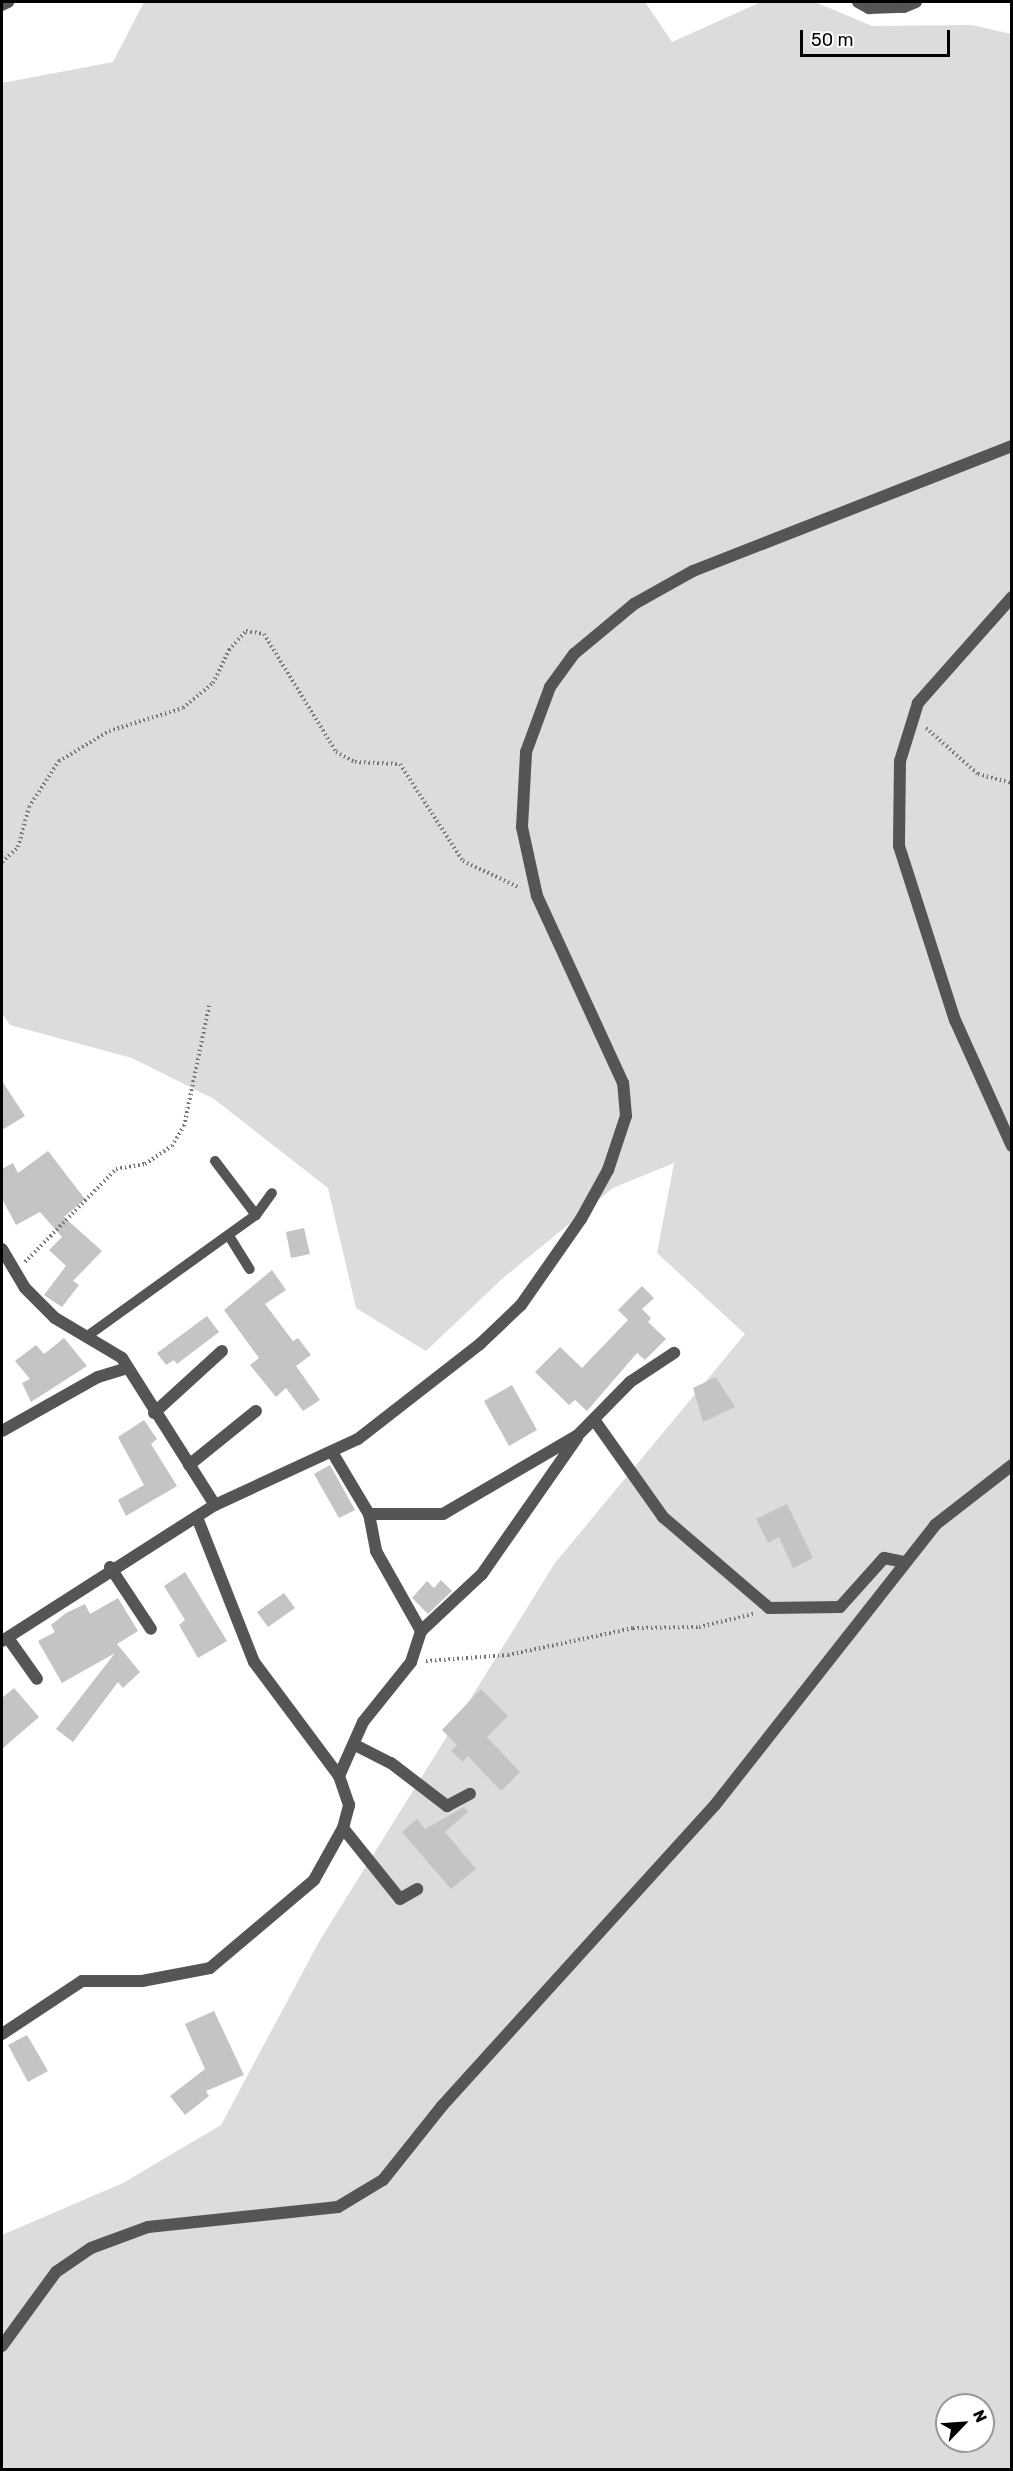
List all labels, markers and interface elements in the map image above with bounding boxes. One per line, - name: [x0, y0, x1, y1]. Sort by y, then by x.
- scale bar: [803, 18, 953, 56]
- text: 50 m: [811, 29, 854, 51]
- north arrow: [935, 2393, 995, 2453]
- text: N: [969, 2407, 991, 2425]

